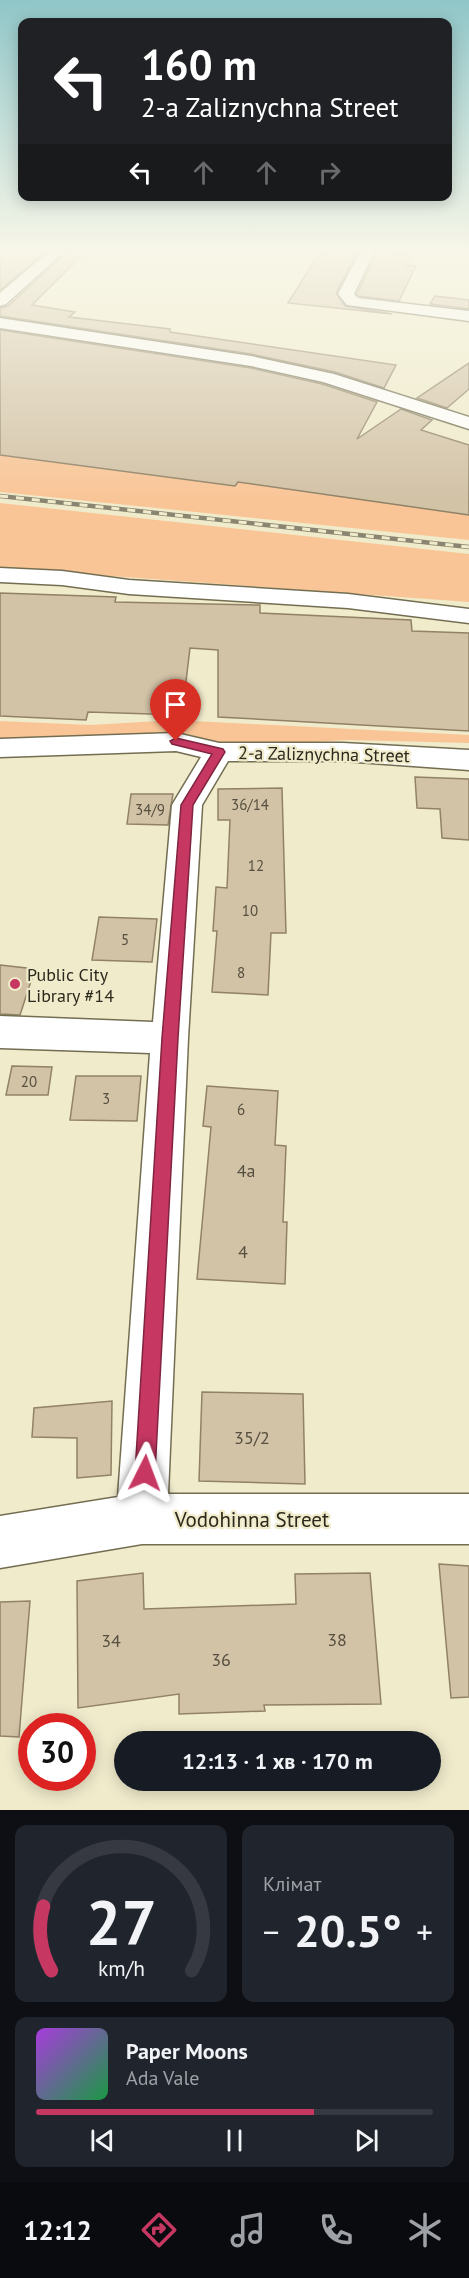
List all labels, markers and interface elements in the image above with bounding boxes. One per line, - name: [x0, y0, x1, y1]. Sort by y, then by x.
- text: 160 m: [141, 37, 257, 92]
- icon: left: [42, 42, 120, 120]
- text: 2-a Zaliznychna Street: [141, 90, 398, 124]
- icon: left: [124, 156, 157, 189]
- icon: ahead: [187, 156, 220, 189]
- icon: ahead: [250, 156, 283, 189]
- icon: right: [313, 156, 346, 189]
- pin: [150, 679, 201, 741]
- icon: arrive: [159, 688, 192, 721]
- street label: 2-a Zaliznychna Street: [238, 741, 410, 767]
- house number: 36/14: [231, 795, 269, 814]
- house number: 34/9: [135, 800, 165, 819]
- house number: 12: [248, 856, 264, 875]
- house number: 10: [242, 901, 258, 920]
- house number: 5: [121, 930, 129, 949]
- place label: Public City Library #14: [27, 963, 114, 1007]
- house number: 8: [237, 963, 245, 982]
- marker: Public City Library #14: [8, 977, 22, 991]
- house number: 20: [21, 1072, 37, 1091]
- house number: 3: [102, 1089, 110, 1108]
- house number: 6: [237, 1100, 245, 1119]
- house number: 4а: [237, 1159, 255, 1182]
- house number: 4: [238, 1240, 248, 1263]
- house number: 35/2: [234, 1426, 270, 1449]
- position arrow: [113, 1441, 177, 1505]
- street label: Vodohinna Street: [174, 1506, 329, 1533]
- house number: 38: [327, 1628, 347, 1651]
- house number: 34: [101, 1629, 121, 1652]
- house number: 36: [211, 1648, 231, 1671]
- speed limit sign: 30: [18, 1713, 96, 1791]
- text: 12:13 · 1 хв · 170 m: [182, 1747, 373, 1775]
- text: Клімат: [263, 1871, 321, 1897]
- text: 27: [86, 1881, 156, 1962]
- text: 20.5°: [294, 1901, 402, 1959]
- text: −: [263, 1910, 280, 1953]
- text: +: [416, 1910, 433, 1953]
- text: km/h: [97, 1954, 144, 1982]
- text: Paper Moons: [126, 2037, 248, 2065]
- text: Ada Vale: [126, 2065, 199, 2091]
- icon: previous: [86, 2124, 119, 2157]
- icon: pause: [218, 2124, 251, 2157]
- icon: next: [350, 2124, 383, 2157]
- icon: directions: [138, 2209, 180, 2251]
- icon: music: [227, 2209, 269, 2251]
- icon: phone: [315, 2209, 357, 2251]
- icon: climate: [404, 2209, 446, 2251]
- text: 12:12: [23, 2213, 92, 2247]

